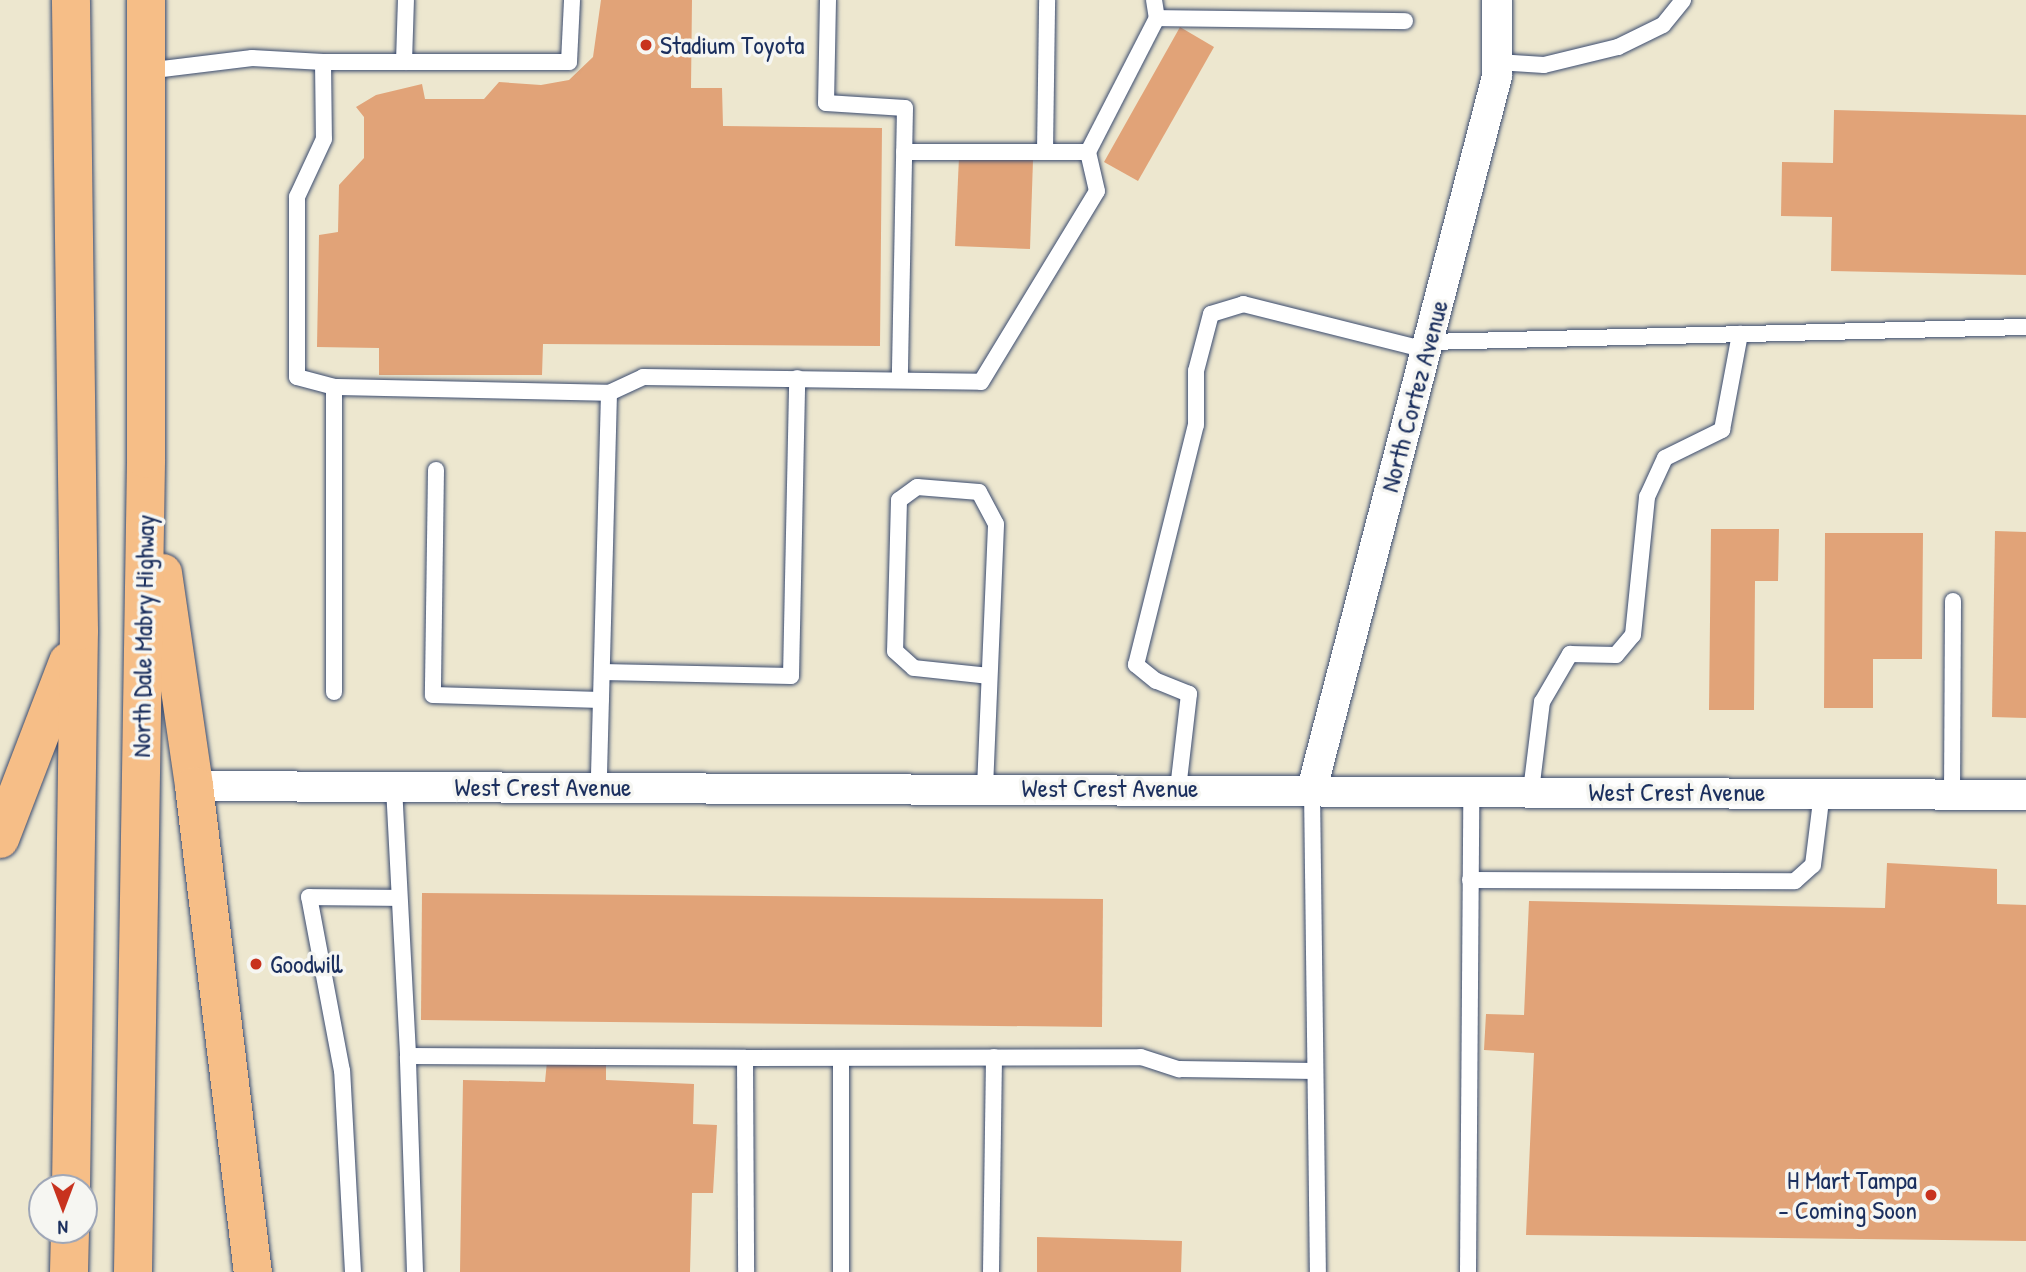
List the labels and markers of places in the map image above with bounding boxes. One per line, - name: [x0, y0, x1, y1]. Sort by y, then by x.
- place label: Stadium Toyota: [660, 29, 804, 61]
- marker: Stadium Toyota: [638, 37, 654, 53]
- place label: Goodwill: [270, 948, 343, 980]
- marker: Goodwill: [248, 956, 264, 972]
- place label: H Mart Tampa - Coming Soon: [1778, 1164, 1917, 1226]
- marker: H Mart Tampa - Coming Soon: [1923, 1187, 1939, 1203]

